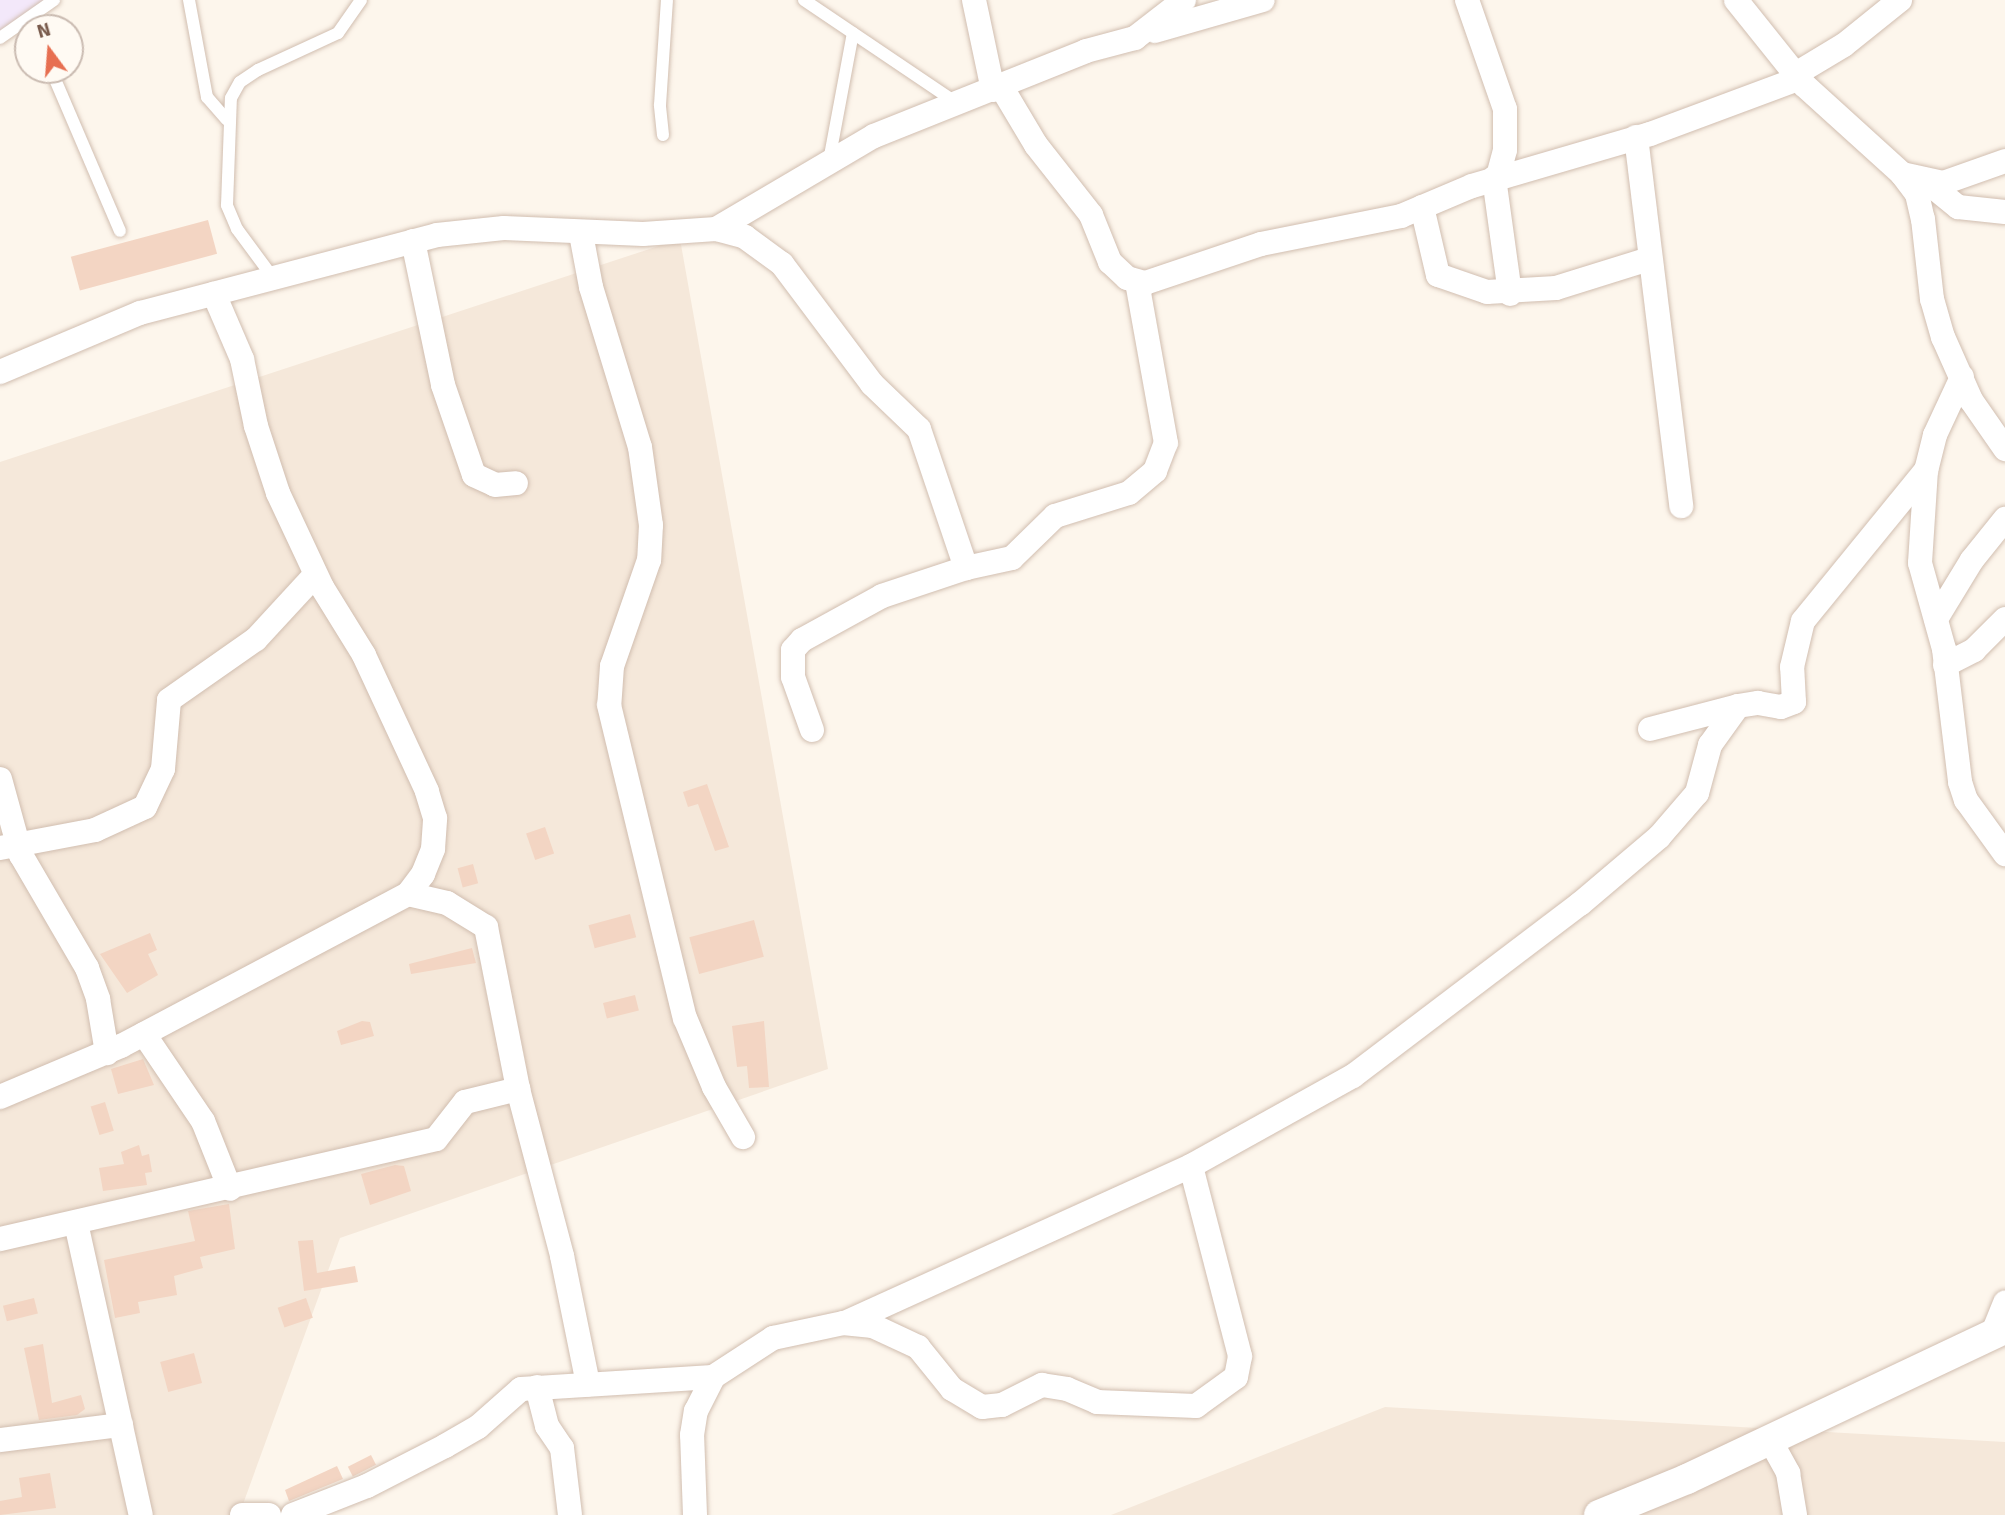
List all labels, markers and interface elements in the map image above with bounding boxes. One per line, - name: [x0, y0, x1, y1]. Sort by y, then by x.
- north arrow: [14, 14, 84, 84]
- text: N: [34, 17, 53, 44]

